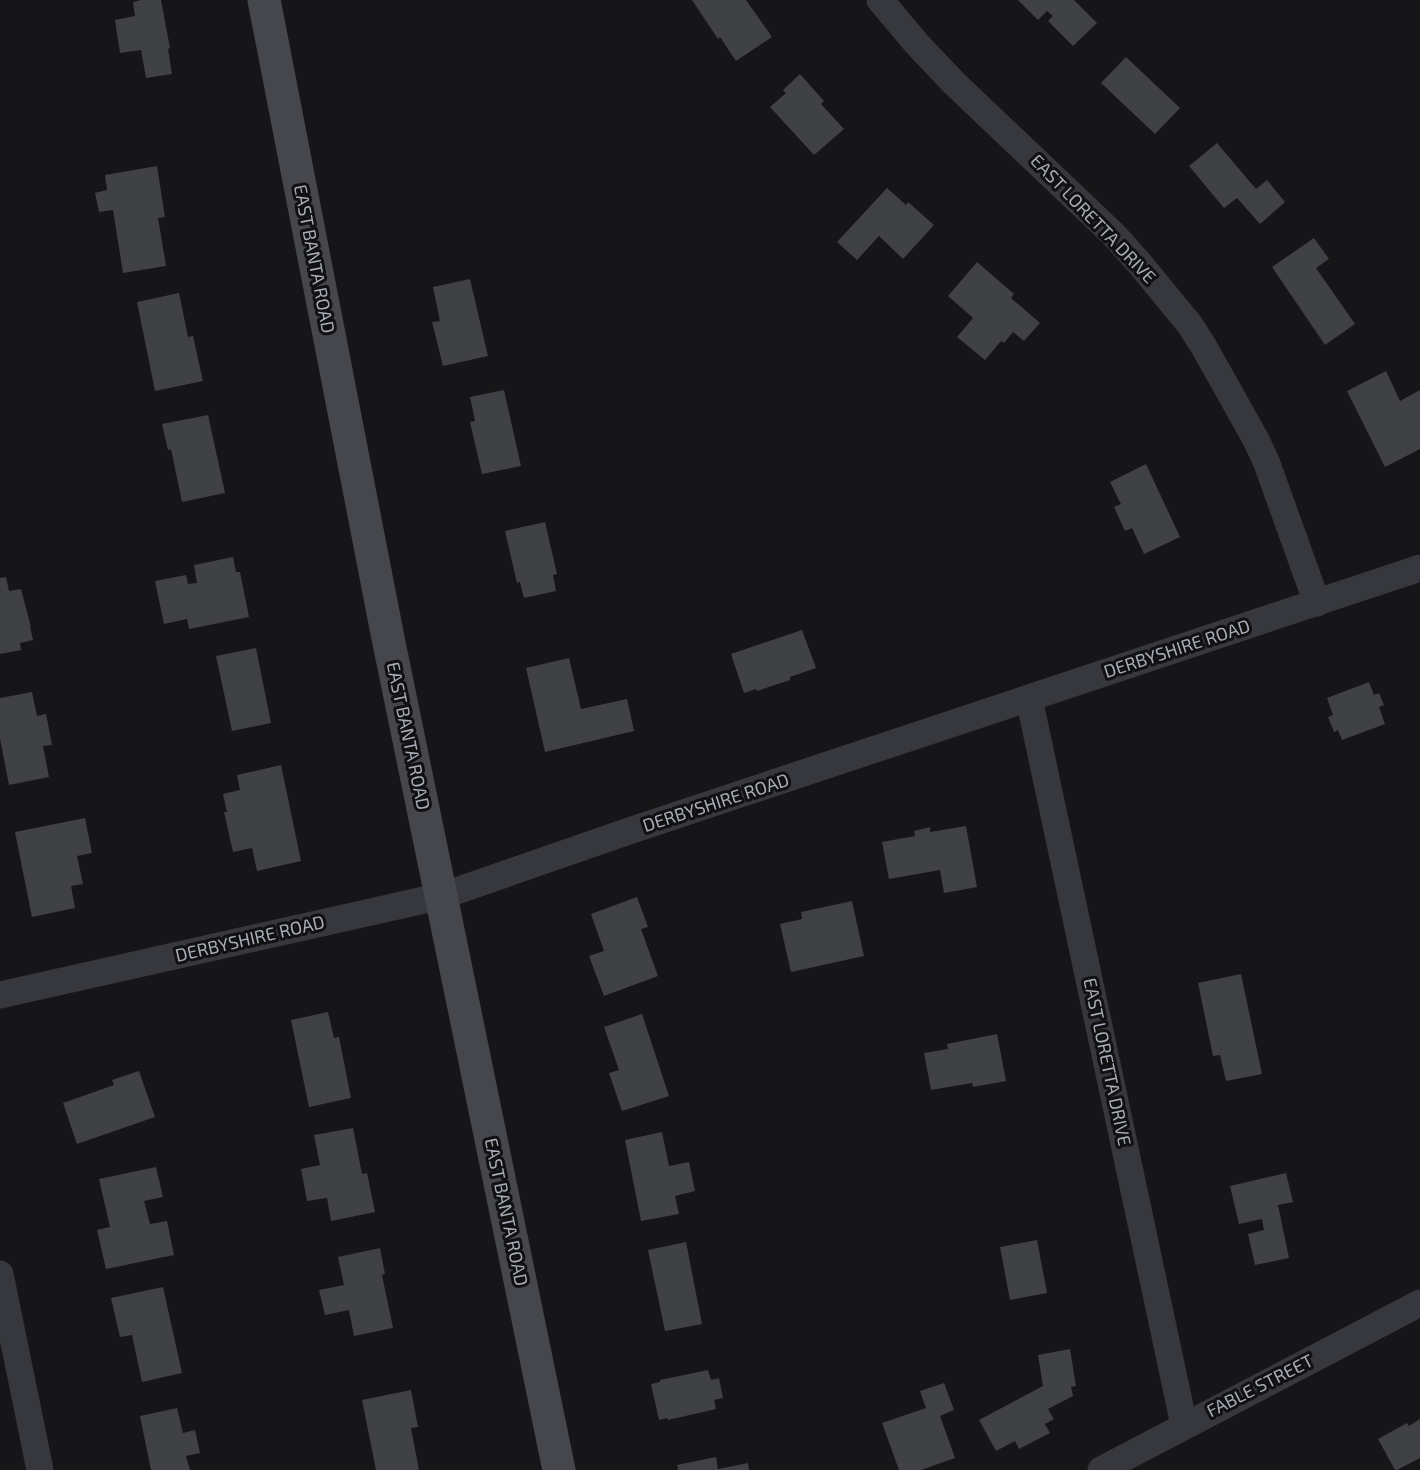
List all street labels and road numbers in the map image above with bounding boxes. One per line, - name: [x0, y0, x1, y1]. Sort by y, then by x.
- street label: EAST LORETTA DRIVE: [1026, 149, 1161, 287]
- street label: EAST BANTA ROAD: [290, 183, 340, 335]
- street label: DERBYSHIRE ROAD: [1101, 614, 1253, 682]
- street label: EAST BANTA ROAD: [383, 660, 435, 812]
- street label: DERBYSHIRE ROAD: [640, 768, 792, 836]
- street label: DERBYSHIRE ROAD: [173, 910, 327, 966]
- street label: EAST LORETTA DRIVE: [1079, 976, 1137, 1148]
- street label: EAST BANTA ROAD: [481, 1136, 533, 1288]
- street label: FABLE STREET: [1203, 1349, 1317, 1421]

